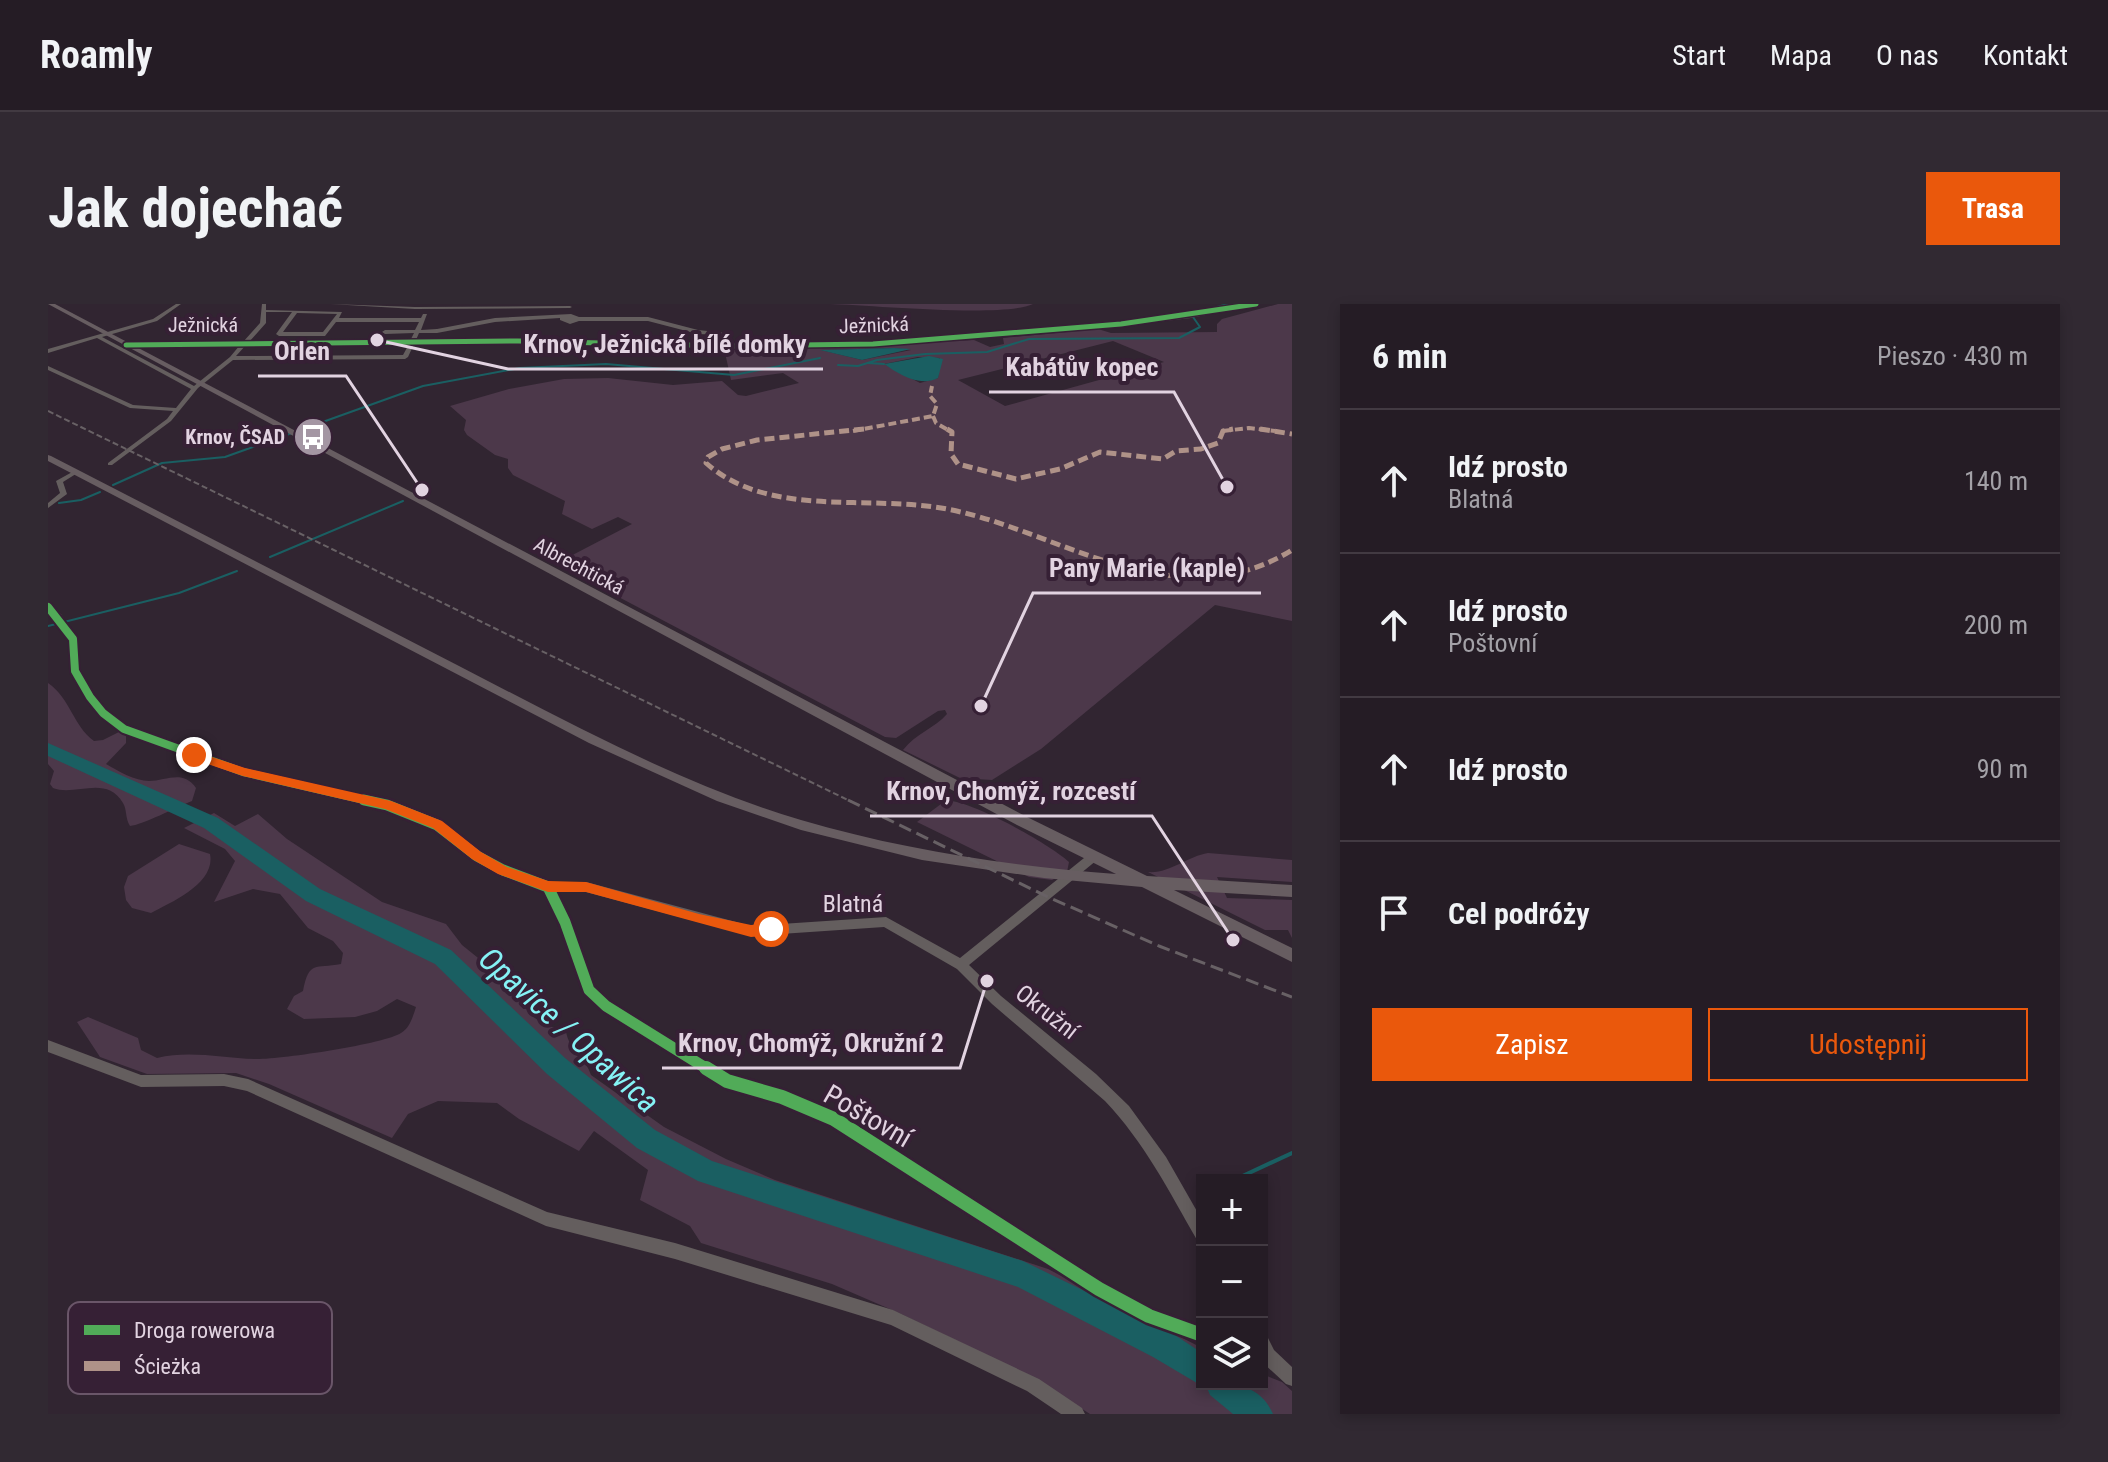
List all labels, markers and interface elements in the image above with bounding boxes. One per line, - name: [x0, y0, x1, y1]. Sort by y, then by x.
- text: Roamly: [40, 33, 153, 77]
- text: Start: [1672, 39, 1726, 72]
- text: Mapa: [1770, 39, 1832, 72]
- text: O nas: [1876, 39, 1939, 72]
- text: Kontakt: [1983, 39, 2068, 72]
- button: Trasa: [1926, 172, 2060, 245]
- text: Jak dojechać: [48, 175, 343, 241]
- street label: Ježnická: [839, 312, 909, 338]
- street label: Ježnická: [168, 313, 238, 337]
- callout: Krnov, Ježnická bílé domky: [508, 319, 823, 369]
- callout: Orlen: [258, 326, 346, 376]
- text: Krnov, Ježnická bílé domky: [523, 329, 807, 359]
- text: Orlen: [274, 336, 330, 366]
- text: 6 min: [1372, 336, 1448, 376]
- text: Pieszo · 430 m: [1877, 341, 2028, 371]
- callout: Kabátův kopec: [989, 342, 1174, 392]
- text: Kabátův kopec: [1006, 352, 1158, 382]
- bus stop icon: Krnov, ČSAD: [292, 416, 334, 458]
- place label: Krnov, ČSAD: [185, 425, 285, 449]
- text: Idź prosto: [1448, 449, 1568, 484]
- icon: ahead: [1372, 459, 1416, 503]
- text: 140 m: [1964, 466, 2028, 496]
- text: Blatná: [1448, 484, 1513, 514]
- street label: Albrechtická: [530, 532, 628, 600]
- callout: Pany Marie (kaple): [1033, 543, 1261, 593]
- text: Pany Marie (kaple): [1049, 553, 1245, 583]
- text: Idź prosto: [1448, 593, 1568, 628]
- icon: ahead: [1372, 603, 1416, 647]
- text: 200 m: [1964, 610, 2028, 640]
- text: Poštovní: [1448, 628, 1537, 658]
- route end: [176, 737, 212, 773]
- icon: ahead: [1372, 747, 1416, 791]
- text: Idź prosto: [1448, 752, 1568, 787]
- text: 90 m: [1977, 754, 2028, 784]
- callout: Krnov, Chomýž, rozcestí: [870, 766, 1152, 816]
- text: Krnov, Chomýž, rozcestí: [886, 776, 1138, 806]
- street label: Blatná: [823, 890, 883, 918]
- icon: arrive: [1372, 891, 1416, 935]
- text: Cel podróży: [1448, 896, 1590, 931]
- route start: [753, 911, 789, 947]
- water label: Opavice / Opawica: [471, 939, 667, 1121]
- street label: Okružní: [1010, 979, 1085, 1046]
- button: Zapisz: [1372, 1008, 1692, 1081]
- button: Udostępnij: [1708, 1008, 2028, 1081]
- callout: Krnov, Chomýž, Okružní 2: [662, 1018, 960, 1068]
- text: Krnov, Chomýž, Okružní 2: [678, 1028, 944, 1058]
- street label: Poštovní: [818, 1078, 919, 1155]
- map controls: [1196, 1174, 1268, 1390]
- button: +: [1196, 1174, 1268, 1246]
- button: −: [1196, 1246, 1268, 1318]
- legend: [68, 1302, 332, 1394]
- text: Droga rowerowa: [134, 1318, 275, 1343]
- button: layers: [1196, 1318, 1268, 1390]
- text: Ścieżka: [134, 1354, 201, 1379]

